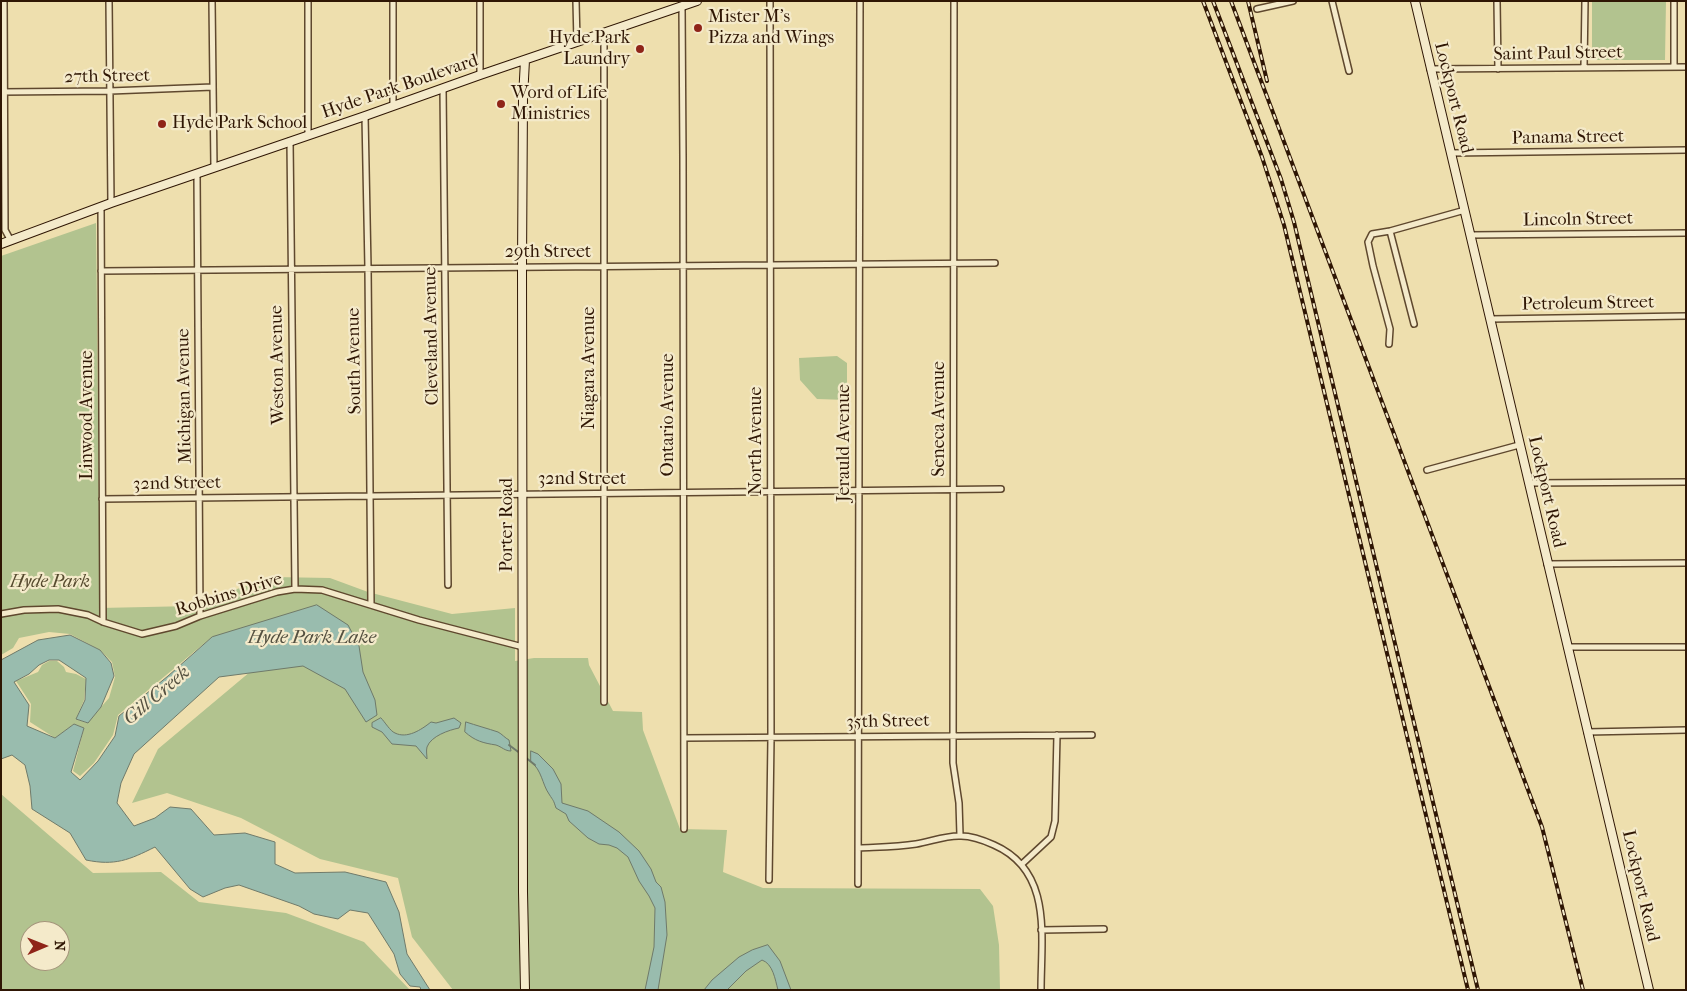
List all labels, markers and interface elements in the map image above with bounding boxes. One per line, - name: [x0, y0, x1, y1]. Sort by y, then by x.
- place label: Mister M's Pizza and Wings: [708, 7, 834, 50]
- marker: Mister M's Pizza and Wings: [692, 22, 704, 34]
- place label: Hyde Park Laundry: [549, 28, 630, 70]
- street label: Lockport Road: [1429, 40, 1477, 156]
- street label: Saint Paul Street: [1493, 42, 1623, 66]
- marker: Hyde Park Laundry: [634, 43, 646, 55]
- street label: Hyde Park Boulevard: [319, 50, 481, 124]
- street label: 27th Street: [64, 65, 150, 89]
- place label: Word of Life Ministries: [511, 83, 607, 126]
- marker: Word of Life Ministries: [495, 98, 507, 110]
- place label: Hyde Park School: [172, 113, 307, 135]
- marker: Hyde Park School: [156, 118, 168, 130]
- street label: Panama Street: [1512, 126, 1624, 150]
- street label: Lincoln Street: [1523, 208, 1633, 232]
- street label: 29th Street: [505, 242, 591, 264]
- street label: Cleveland Avenue: [420, 267, 444, 405]
- street label: Petroleum Street: [1522, 292, 1654, 316]
- street label: Weston Avenue: [266, 305, 290, 425]
- street label: South Avenue: [343, 307, 367, 415]
- street label: Niagara Avenue: [579, 307, 601, 429]
- street label: Michigan Avenue: [173, 328, 197, 464]
- street label: Linwood Avenue: [77, 350, 99, 480]
- street label: Ontario Avenue: [658, 353, 680, 477]
- street label: Seneca Avenue: [929, 361, 951, 477]
- street label: Jerauld Avenue: [834, 384, 856, 502]
- street label: North Avenue: [746, 387, 768, 495]
- street label: Lockport Road: [1523, 434, 1569, 550]
- street label: 32nd Street: [538, 469, 626, 491]
- street label: 32nd Street: [133, 472, 221, 496]
- street label: Porter Road: [497, 478, 519, 572]
- street label: Robbins Drive: [173, 568, 285, 622]
- park label: Hyde Park: [10, 572, 90, 594]
- water label: Hyde Park Lake: [248, 627, 376, 649]
- water label: Gill Creek: [119, 662, 195, 730]
- street label: 35th Street: [846, 710, 930, 734]
- street label: Lockport Road: [1617, 828, 1663, 944]
- north arrow: [20, 921, 70, 971]
- text: N: [51, 940, 68, 951]

